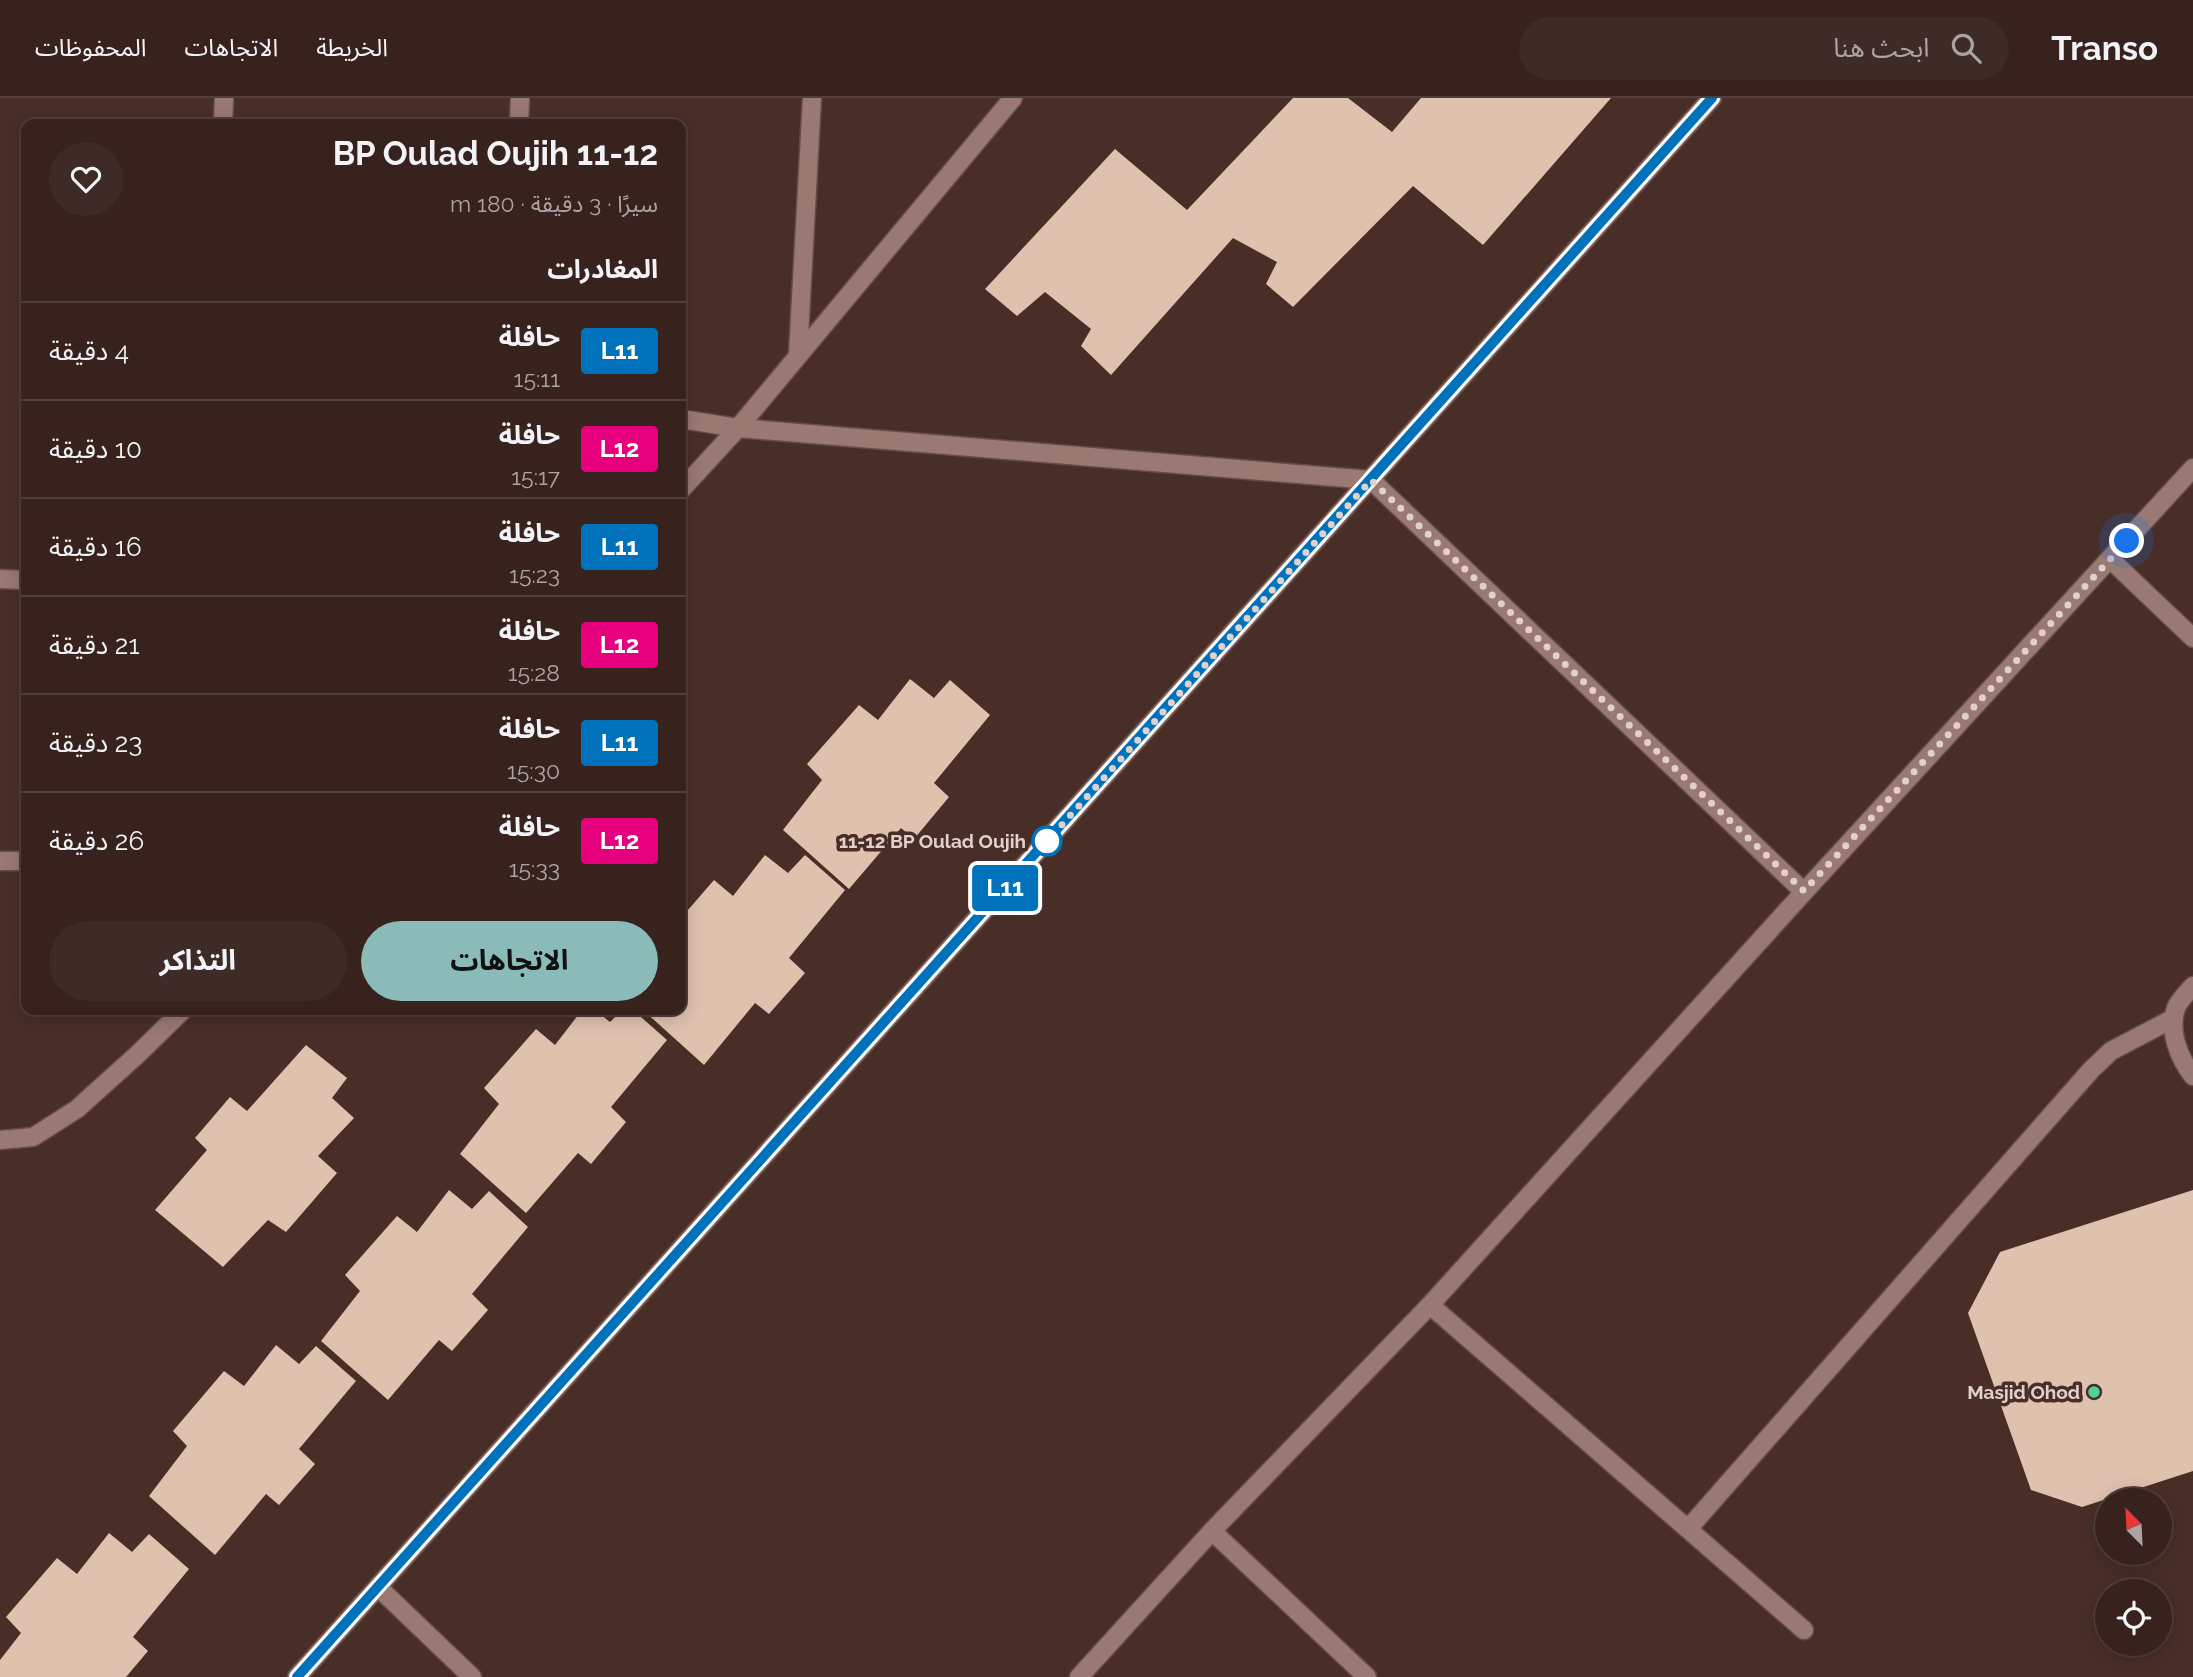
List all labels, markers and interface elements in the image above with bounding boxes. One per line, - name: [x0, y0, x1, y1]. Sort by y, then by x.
- search box: [1519, 17, 2009, 80]
- icon: search: [1947, 29, 1985, 67]
- text: Transo: [2051, 29, 2158, 68]
- text: المحفوظات: [35, 33, 146, 62]
- text: الاتجاهات: [184, 33, 278, 62]
- text: الخريطة: [316, 33, 388, 62]
- text: ابحث هنا: [1833, 33, 1929, 63]
- text: 11-12 BP Oulad Oujih: [333, 134, 658, 173]
- button: heart: [49, 142, 123, 216]
- text: سيرًا · 3 دقيقة · 180 m: [450, 190, 658, 217]
- text: المغادرات: [547, 254, 658, 284]
- text: حافلة: [499, 322, 560, 352]
- text: 4 دقيقة: [49, 336, 129, 366]
- text: L11: [601, 336, 638, 365]
- text: 15:11: [514, 365, 560, 392]
- text: حافلة: [499, 420, 560, 450]
- text: 10 دقيقة: [49, 434, 142, 464]
- text: L12: [600, 434, 639, 463]
- text: 15:17: [511, 463, 560, 490]
- text: حافلة: [499, 518, 560, 548]
- your location: [2109, 523, 2144, 558]
- text: 16 دقيقة: [49, 532, 142, 562]
- text: L11: [601, 532, 638, 561]
- text: 15:23: [509, 561, 560, 588]
- text: حافلة: [499, 616, 560, 646]
- text: 21 دقيقة: [49, 630, 140, 660]
- text: L12: [600, 630, 639, 659]
- text: 15:28: [508, 659, 560, 686]
- text: حافلة: [499, 714, 560, 744]
- text: 23 دقيقة: [49, 728, 142, 758]
- text: L11: [601, 728, 638, 757]
- text: 15:30: [507, 757, 560, 784]
- text: حافلة: [499, 812, 560, 842]
- text: 26 دقيقة: [49, 826, 144, 856]
- text: L12: [600, 826, 639, 855]
- marker: 11-12 BP Oulad Oujih: [1032, 826, 1062, 856]
- place label: 11-12 BP Oulad Oujih: [839, 830, 1026, 852]
- text: 15:33: [509, 855, 560, 882]
- line badge: L11: [965, 865, 1045, 911]
- text: L11: [986, 873, 1024, 902]
- button: التذاكر: [49, 921, 347, 1001]
- button: الاتجاهات: [361, 921, 658, 1001]
- place label: Masjid Ohod: [1967, 1381, 2080, 1403]
- marker: Masjid Ohod: [2086, 1384, 2102, 1400]
- north arrow: [2095, 1488, 2172, 1564]
- map controls: [2095, 1488, 2172, 1656]
- button: locate: [2095, 1579, 2172, 1656]

